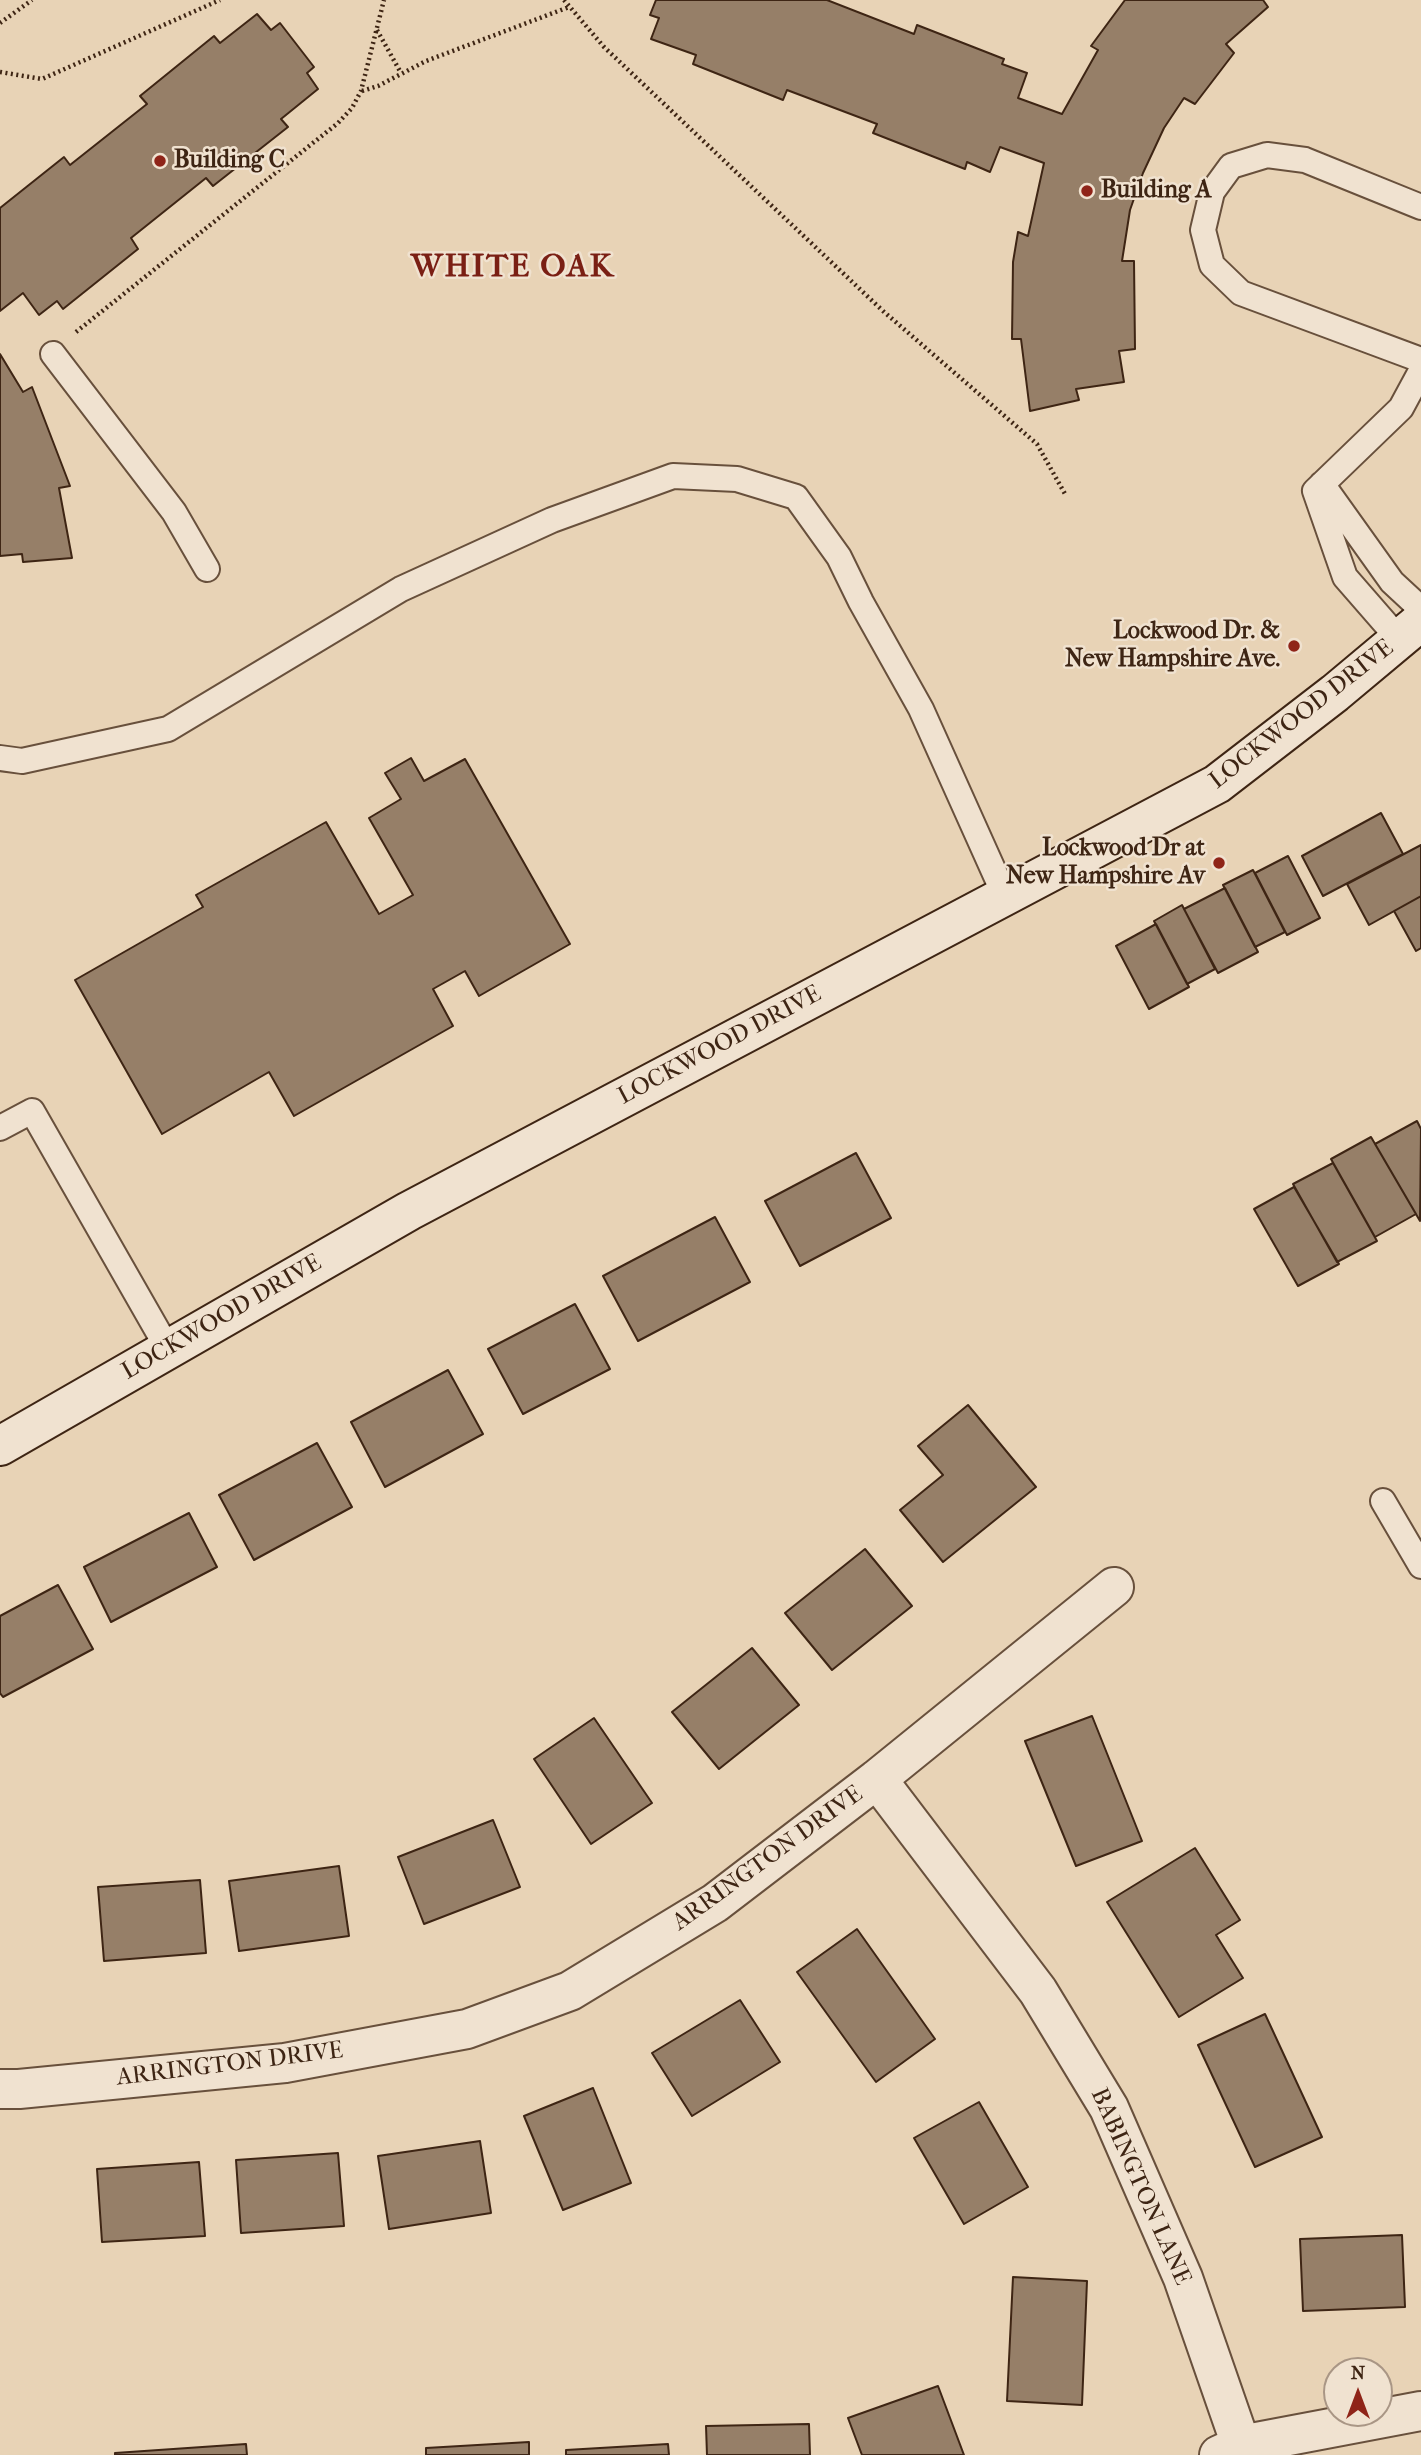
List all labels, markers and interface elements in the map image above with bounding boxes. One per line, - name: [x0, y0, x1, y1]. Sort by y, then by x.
- place label: Building C: [174, 147, 285, 175]
- marker: Building C: [152, 153, 168, 169]
- place label: Building A: [1101, 177, 1211, 205]
- marker: Building A: [1079, 183, 1095, 199]
- district label: WHITE OAK: [412, 249, 614, 287]
- place label: Lockwood Dr. & New Hampshire Ave.: [1065, 618, 1280, 674]
- street label: LOCKWOOD DRIVE: [1204, 634, 1400, 796]
- marker: Lockwood Dr. & New Hampshire Ave.: [1286, 638, 1302, 654]
- place label: Lockwood Dr at New Hampshire Av: [1006, 835, 1205, 891]
- marker: Lockwood Dr at New Hampshire Av: [1211, 855, 1227, 871]
- street label: LOCKWOOD DRIVE: [614, 980, 826, 1112]
- street label: LOCKWOOD DRIVE: [117, 1249, 327, 1387]
- street label: ARRINGTON DRIVE: [667, 1780, 869, 1938]
- street label: ARRINGTON DRIVE: [115, 2037, 345, 2093]
- street label: BABINGTON LANE: [1084, 2084, 1196, 2290]
- north arrow: [1323, 2357, 1393, 2427]
- text: N: [1351, 2362, 1365, 2384]

